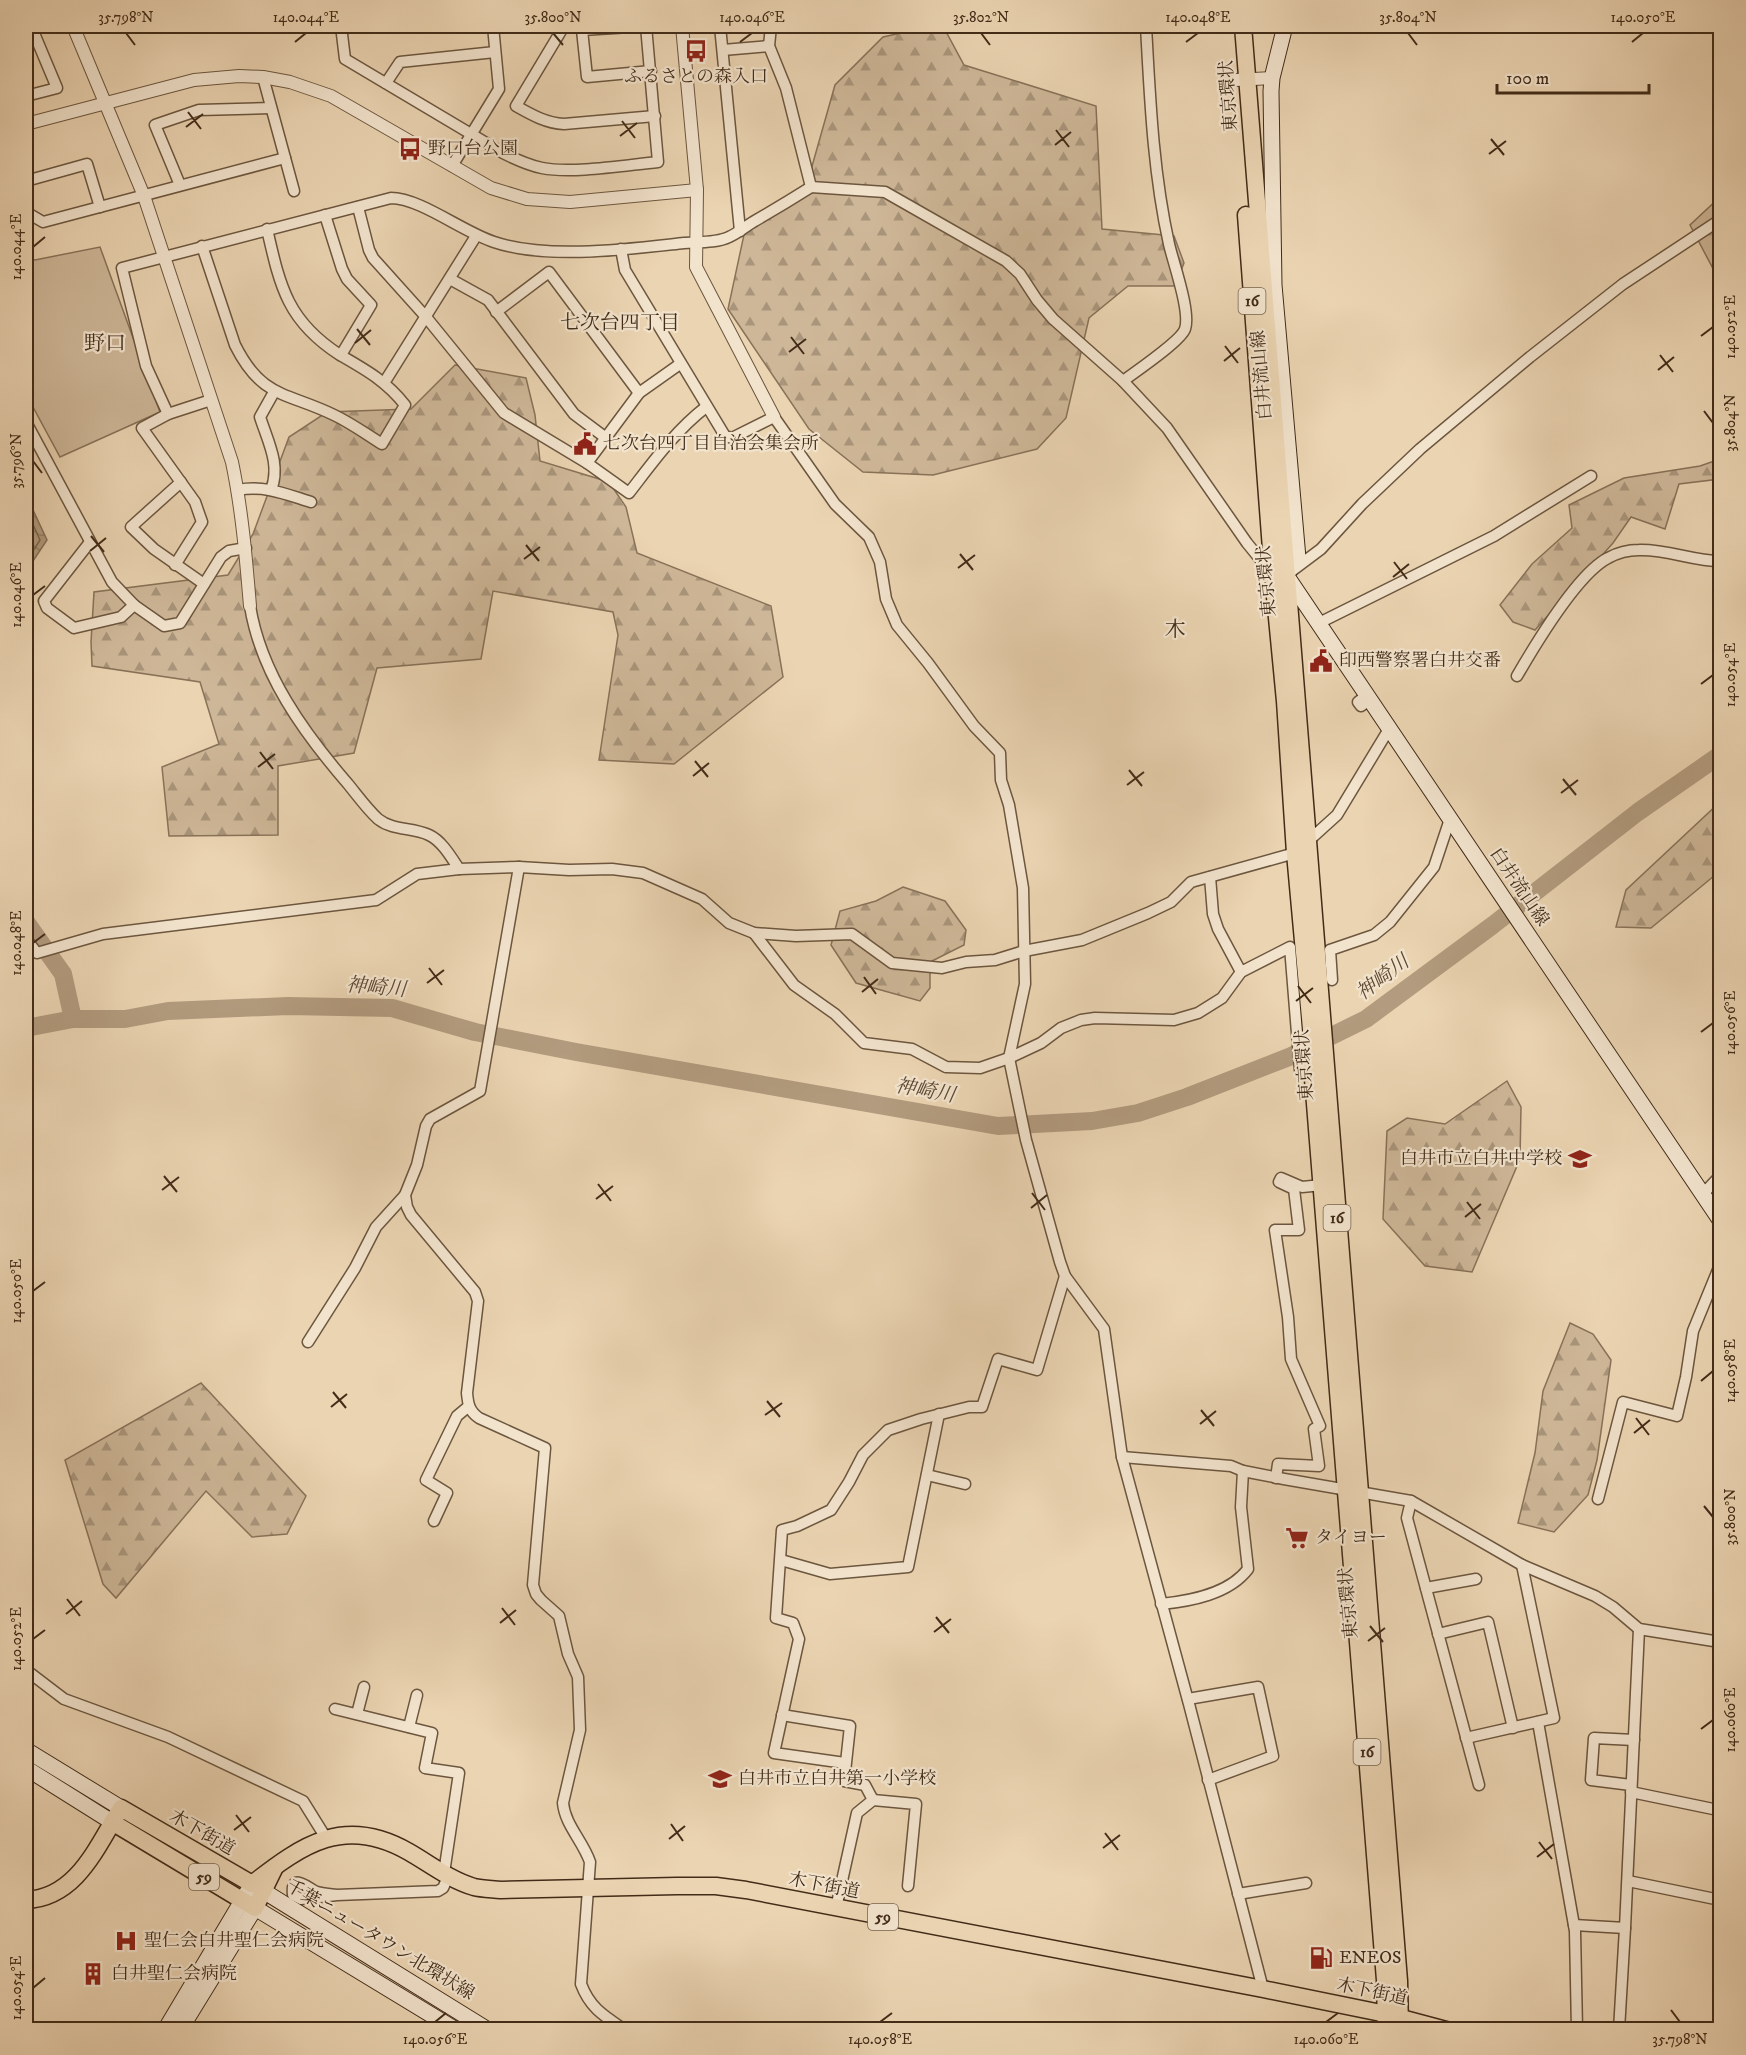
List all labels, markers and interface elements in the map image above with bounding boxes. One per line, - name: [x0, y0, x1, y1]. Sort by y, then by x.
- text: 35.798°N: [98, 8, 154, 27]
- text: 140.044°E: [273, 8, 340, 27]
- text: 35.800°N: [525, 8, 581, 27]
- text: 140.046°E: [719, 8, 785, 27]
- text: 35.802°N: [953, 8, 1009, 27]
- text: 140.048°E: [1165, 8, 1231, 27]
- text: 35.804°N: [1379, 8, 1437, 27]
- text: 140.050°E: [1611, 8, 1676, 27]
- bus stop icon: ふるさとの森入口: [683, 38, 709, 64]
- scale bar: [1497, 57, 1648, 95]
- street label: 東京環状: [1216, 59, 1242, 133]
- place label: ふるさとの森入口: [624, 66, 768, 88]
- text: 100 m: [1506, 68, 1549, 90]
- bus stop icon: 野口台公園: [397, 136, 423, 162]
- place label: 野口台公園: [428, 138, 518, 160]
- text: 140.044°E: [7, 213, 26, 280]
- road number: 16: [1238, 288, 1266, 314]
- text: 140.052°E: [1721, 295, 1740, 359]
- district label: 七次台四丁目: [560, 311, 680, 336]
- street label: 白井流山線: [1247, 329, 1277, 421]
- district label: 野口: [84, 331, 126, 357]
- text: 35.804°N: [1721, 394, 1740, 452]
- public building icon: 七次台四丁目自治会集会所: [572, 431, 598, 457]
- text: 35.796°N: [7, 433, 26, 489]
- place label: 七次台四丁目自治会集会所: [603, 433, 819, 455]
- street label: 東京環状: [1253, 544, 1281, 618]
- text: 140.046°E: [7, 562, 26, 628]
- district label: 木: [1165, 617, 1186, 643]
- text: 140.054°E: [1721, 642, 1740, 707]
- public building icon: 印西警察署白井交番: [1308, 648, 1334, 674]
- place label: 印西警察署白井交番: [1339, 650, 1501, 672]
- street label: 白井流山線: [1485, 844, 1553, 930]
- text: 140.048°E: [7, 910, 26, 976]
- water label: 神崎川: [1352, 949, 1416, 1006]
- water label: 神崎川: [345, 973, 409, 1003]
- text: 140.056°E: [1721, 990, 1740, 1055]
- street label: 東京環状: [1292, 1028, 1318, 1102]
- water label: 神崎川: [893, 1073, 959, 1109]
- school or university icon: 白井市立白井中学校: [1567, 1146, 1593, 1172]
- place label: 白井市立白井中学校: [1400, 1148, 1562, 1170]
- road number: 16: [1324, 1205, 1350, 1231]
- text: 140.050°E: [7, 1258, 26, 1323]
- text: 140.058°E: [1721, 1339, 1740, 1403]
- text: 35.800°N: [1721, 1489, 1740, 1545]
- supermarket icon: タイヨー: [1284, 1525, 1310, 1551]
- place label: タイヨー: [1315, 1527, 1387, 1549]
- street label: 東京環状: [1335, 1566, 1363, 1640]
- text: 140.052°E: [7, 1607, 26, 1671]
- text: 140.060°E: [1721, 1687, 1740, 1753]
- road number: 16: [1354, 1739, 1380, 1765]
- school or university icon: 白井市立白井第一小学校: [707, 1766, 733, 1792]
- place label: 白井市立白井第一小学校: [738, 1768, 936, 1790]
- street label: 木下街道: [165, 1805, 239, 1861]
- road number: 59: [189, 1864, 219, 1890]
- street label: 木下街道: [787, 1868, 861, 1904]
- street label: 千葉ニュータウン北環状線: [282, 1875, 478, 2005]
- road number: 59: [868, 1904, 898, 1930]
- hospital icon: 聖仁会白井聖仁会病院: [113, 1928, 139, 1954]
- place label: 聖仁会白井聖仁会病院: [144, 1930, 324, 1952]
- fuel station icon: ENEOS: [1308, 1945, 1334, 1971]
- place label: ENEOS: [1339, 1947, 1401, 1969]
- text: 140.054°E: [7, 1955, 26, 2020]
- building icon: 白井聖仁会病院: [80, 1961, 106, 1987]
- place label: 白井聖仁会病院: [111, 1963, 237, 1985]
- street label: 木下街道: [1334, 1974, 1410, 2010]
- text: 140.056°E: [403, 2030, 468, 2049]
- text: 140.058°E: [848, 2030, 912, 2049]
- text: 140.060°E: [1293, 2030, 1359, 2049]
- text: 35.798°N: [1652, 2030, 1708, 2049]

